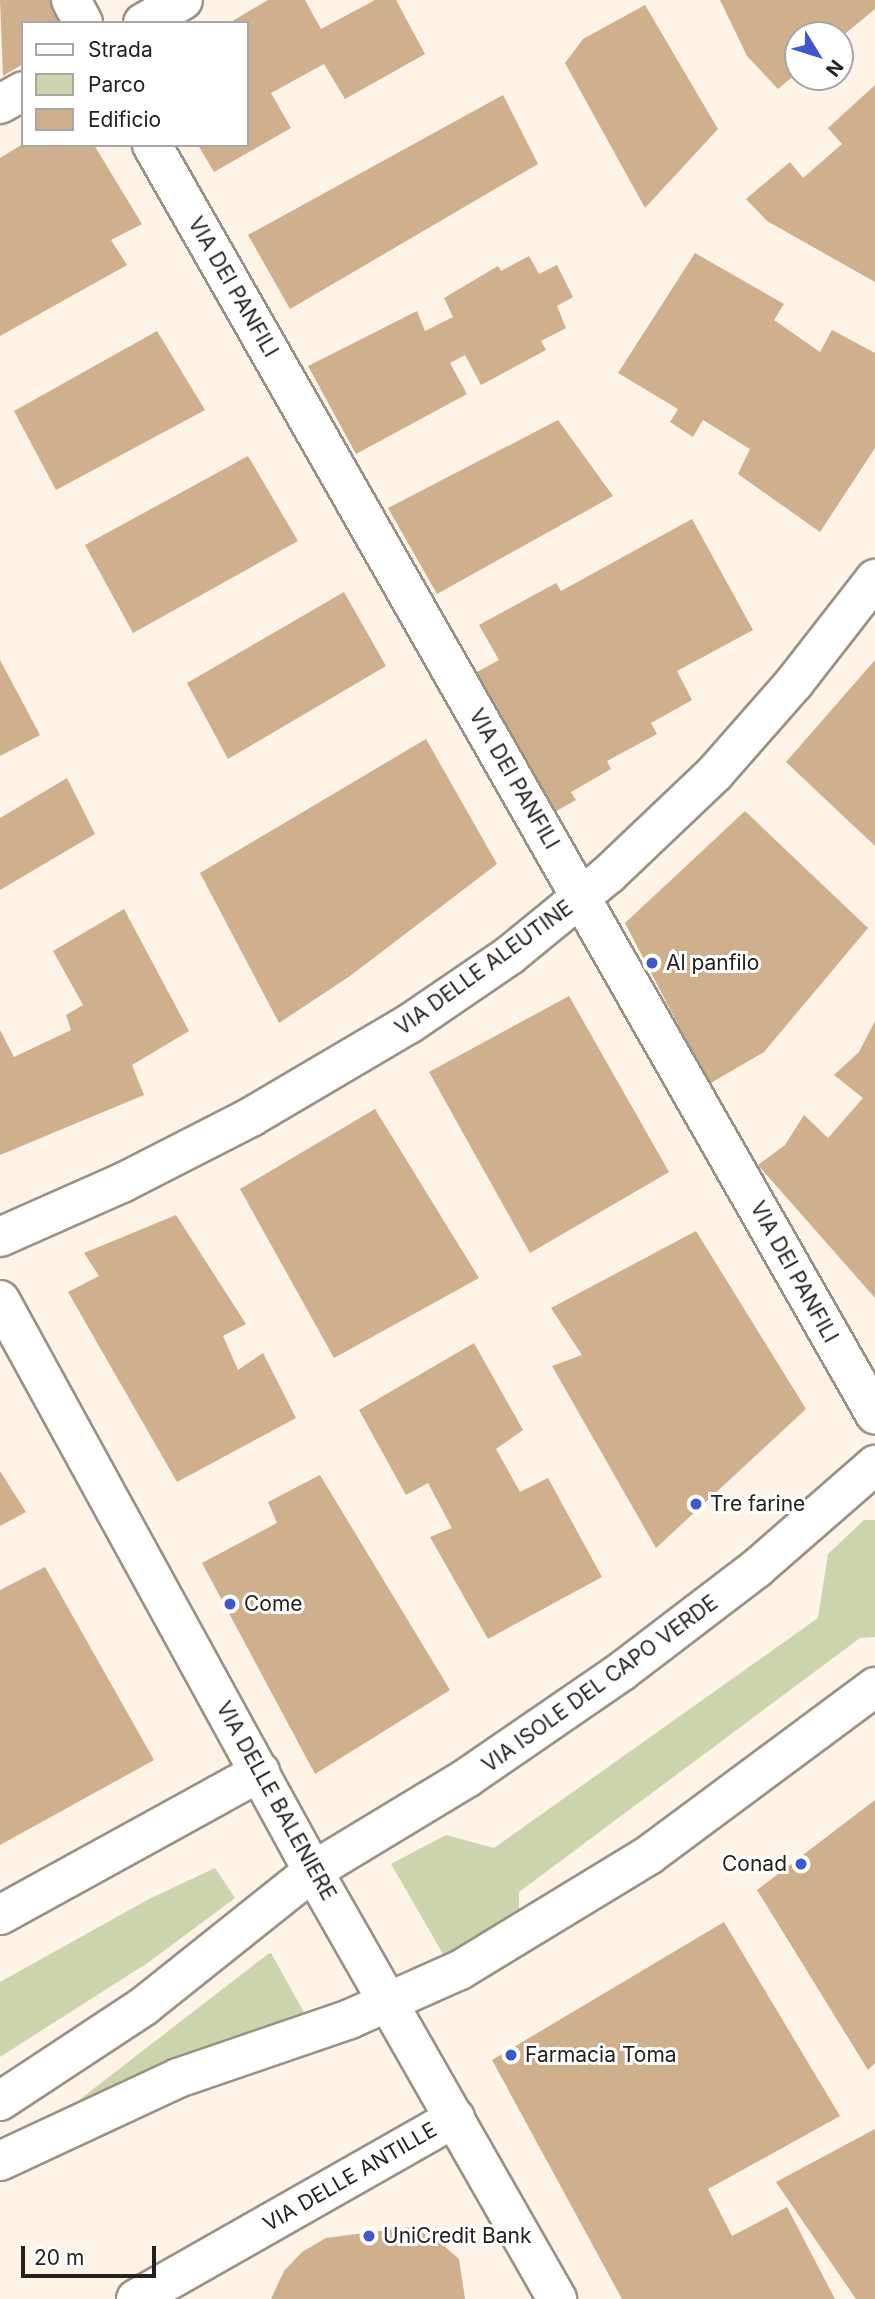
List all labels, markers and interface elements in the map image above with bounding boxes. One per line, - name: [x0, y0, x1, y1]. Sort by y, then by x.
- legend: [21, 21, 248, 147]
- north arrow: [784, 21, 854, 91]
- text: Strada: [88, 37, 153, 62]
- text: N: [821, 55, 848, 81]
- text: Parco: [88, 72, 145, 97]
- text: Edificio: [88, 107, 161, 132]
- street label: VIA DEI PANFILI: [183, 212, 283, 362]
- street label: VIA DEI PANFILI: [464, 704, 564, 854]
- street label: VIA DELLE ALEUTINE: [391, 895, 577, 1041]
- place label: Al panfilo: [666, 950, 759, 976]
- marker: Al panfilo: [644, 955, 660, 971]
- street label: VIA DEI PANFILI: [745, 1197, 843, 1347]
- place label: Tre farine: [710, 1491, 805, 1517]
- marker: Tre farine: [688, 1496, 704, 1512]
- street label: VIA ISOLE DEL CAPO VERDE: [477, 1590, 723, 1778]
- place label: Come: [244, 1591, 303, 1617]
- marker: Come: [222, 1596, 238, 1612]
- street label: VIA DELLE BALENIERE: [211, 1697, 341, 1905]
- place label: Conad: [722, 1851, 787, 1877]
- marker: Conad: [793, 1856, 809, 1872]
- place label: Farmacia Toma: [525, 2042, 677, 2068]
- marker: Farmacia Toma: [503, 2047, 519, 2063]
- street label: VIA DELLE ANTILLE: [259, 2117, 441, 2237]
- place label: UniCredit Bank: [383, 2223, 531, 2249]
- marker: UniCredit Bank: [361, 2228, 377, 2244]
- scale bar: [24, 2232, 159, 2276]
- text: 20 m: [34, 2245, 84, 2270]

